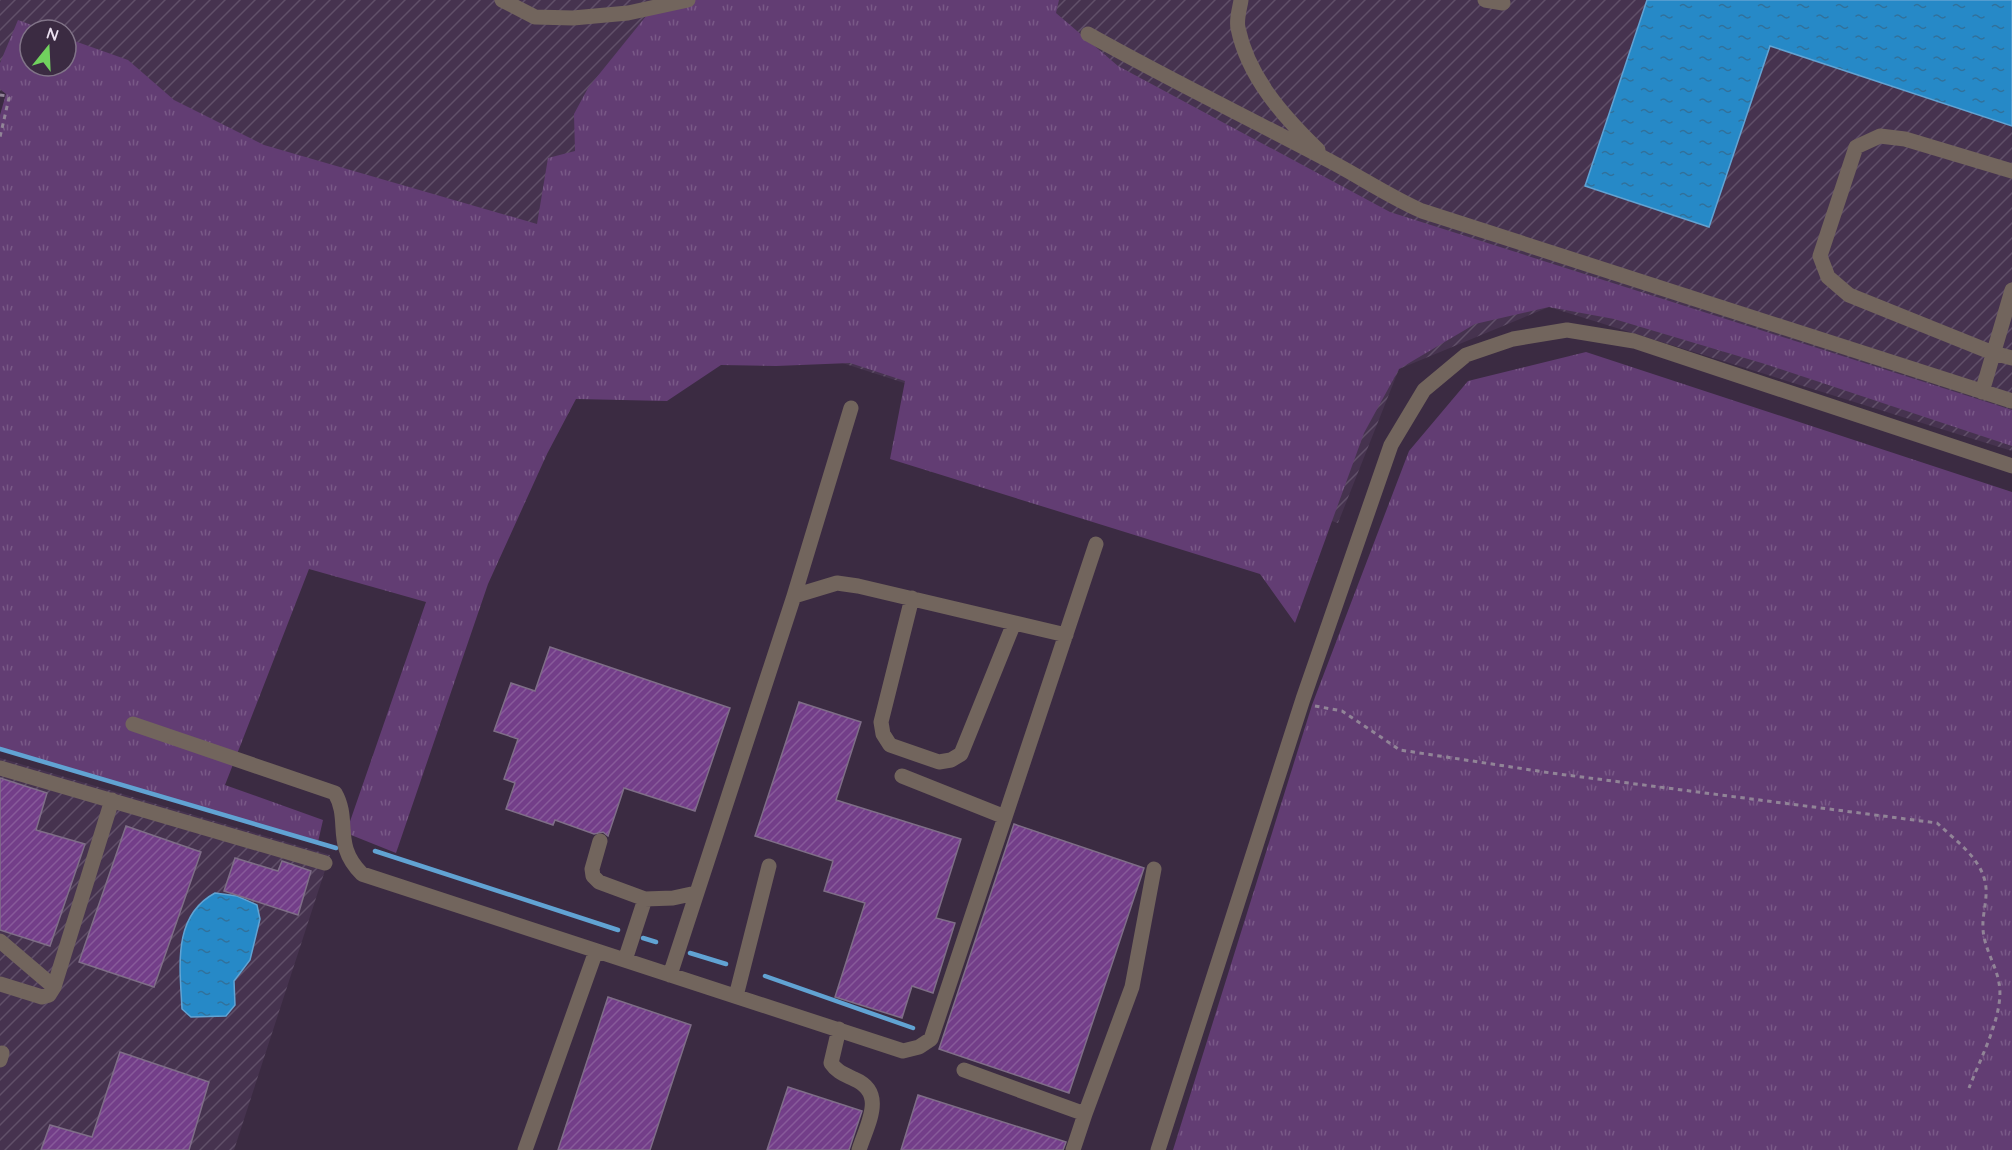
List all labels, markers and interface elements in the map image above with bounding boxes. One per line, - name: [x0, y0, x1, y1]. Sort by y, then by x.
- north arrow: [18, 18, 78, 78]
- text: N: [44, 22, 61, 45]

